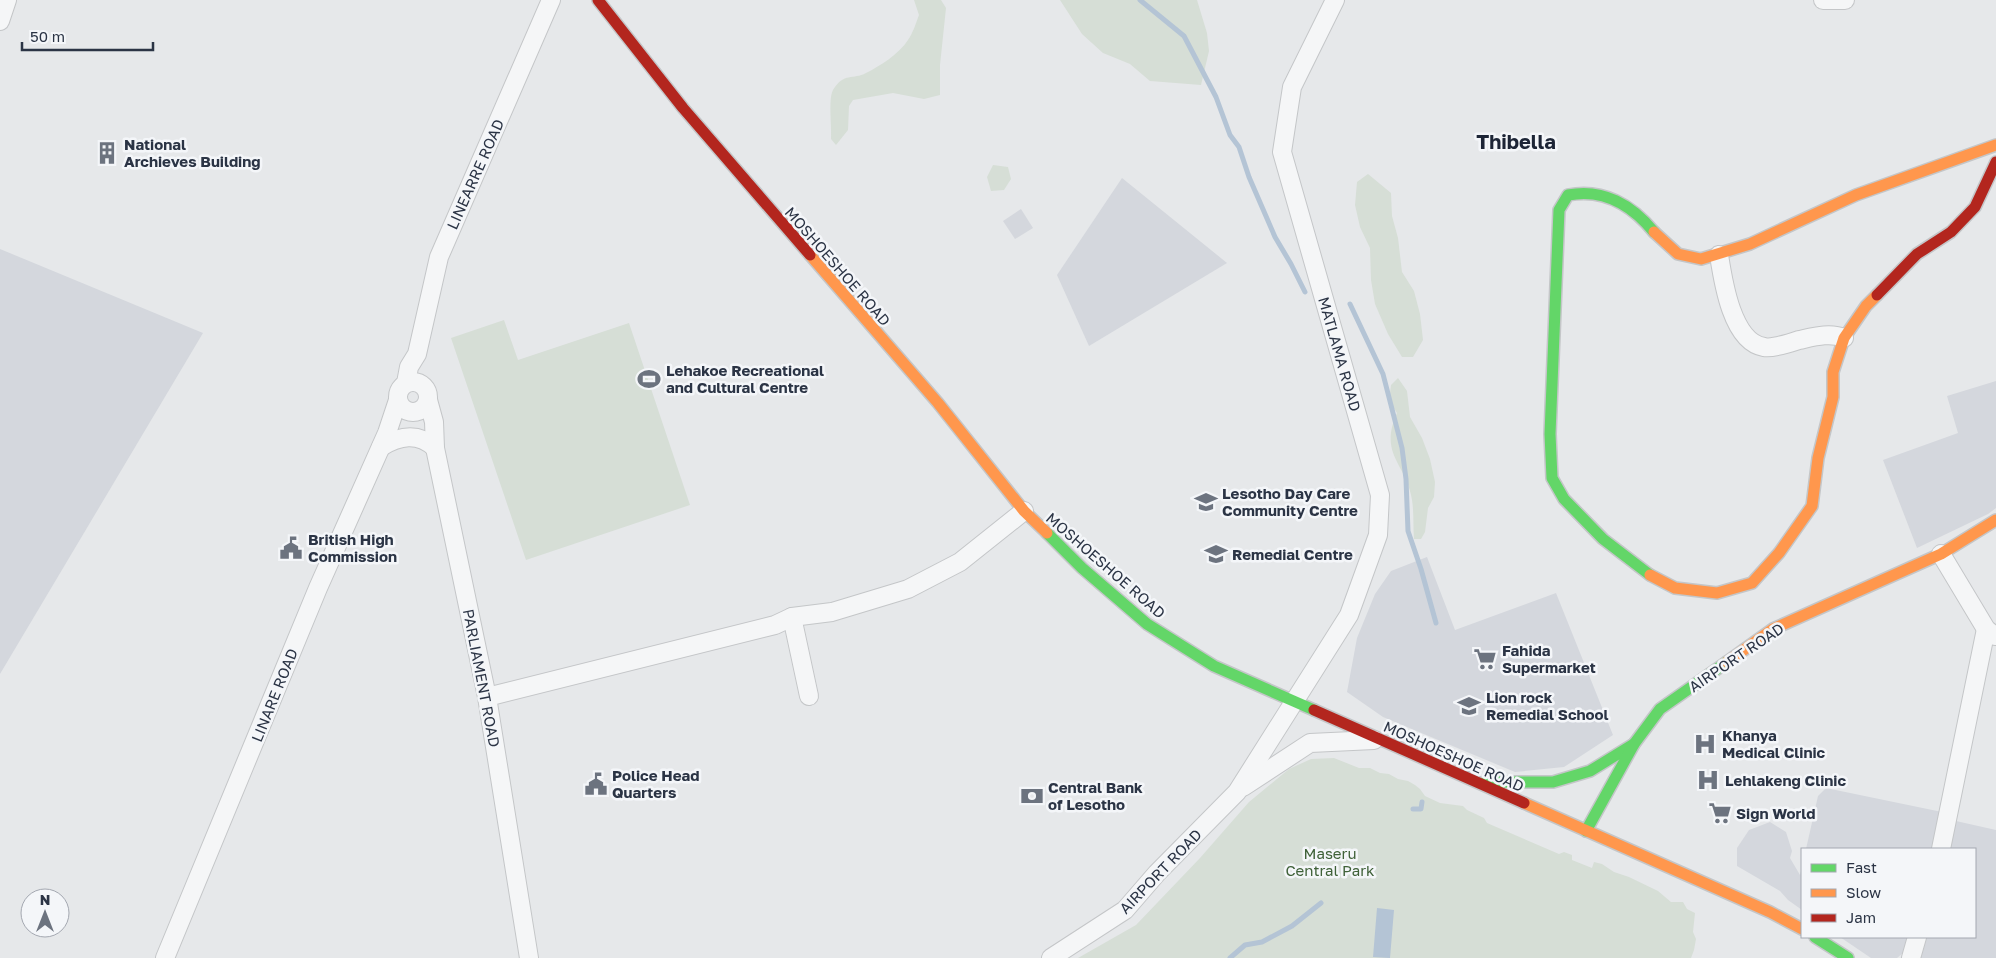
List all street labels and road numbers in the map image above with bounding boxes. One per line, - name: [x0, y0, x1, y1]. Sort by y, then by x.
- street label: LINEARRE ROAD: [443, 116, 507, 232]
- street label: MOSHOESHOE ROAD: [781, 203, 895, 329]
- street label: MATLAMA ROAD: [1315, 295, 1365, 413]
- street label: MOSHOESHOE ROAD: [1043, 508, 1169, 622]
- street label: PARLIAMENT ROAD: [460, 607, 504, 749]
- street label: AIRPORT ROAD: [1685, 619, 1787, 695]
- street label: LINARE ROAD: [247, 646, 301, 744]
- street label: MOSHOESHOE ROAD: [1381, 717, 1527, 795]
- street label: AIRPORT ROAD: [1115, 825, 1205, 917]

